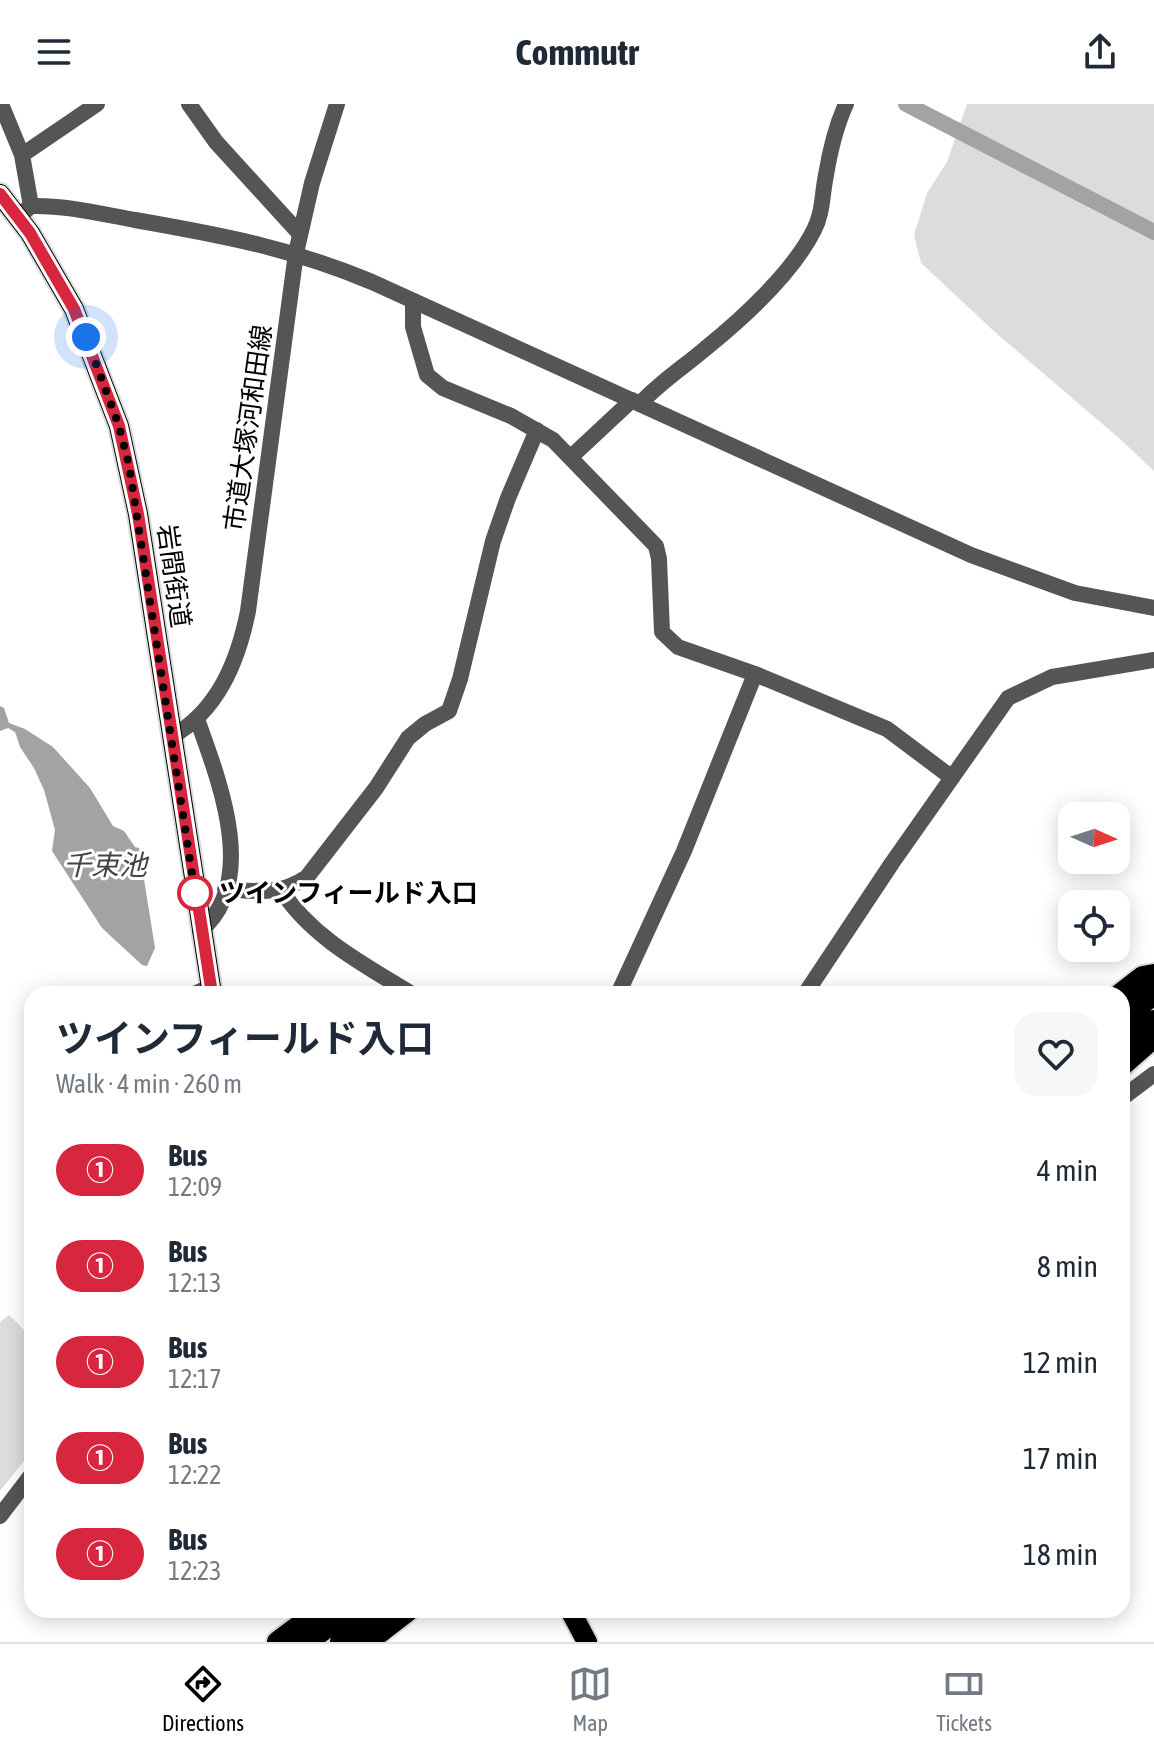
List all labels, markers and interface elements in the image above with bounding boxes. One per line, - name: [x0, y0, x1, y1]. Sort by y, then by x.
- icon: menu: [32, 30, 76, 74]
- icon: share: [1078, 30, 1122, 74]
- text: Commutr: [515, 31, 639, 73]
- your location: [66, 317, 106, 357]
- street label: 市道大塚河和田線: [219, 323, 277, 533]
- street label: 岩間街道: [152, 522, 196, 630]
- north arrow: [1058, 802, 1130, 874]
- map controls: [1058, 802, 1130, 962]
- water label: 千束池: [63, 849, 150, 881]
- marker: ツインフィールド入口: [178, 876, 212, 910]
- place label: ツインフィールド入口: [219, 878, 478, 908]
- button: locate: [1058, 890, 1130, 962]
- button: heart: [1014, 1012, 1098, 1096]
- text: ツインフィールド入口: [56, 1017, 434, 1060]
- text: Walk · 4 min · 260 m: [56, 1069, 242, 1099]
- text: Bus: [168, 1138, 207, 1172]
- text: 4 min: [1037, 1153, 1098, 1187]
- text: ①: [86, 1154, 114, 1186]
- text: 12:09: [168, 1172, 222, 1202]
- text: Bus: [168, 1234, 207, 1268]
- text: 8 min: [1037, 1249, 1098, 1283]
- text: ①: [86, 1250, 114, 1282]
- text: 12:13: [168, 1268, 222, 1298]
- text: Bus: [168, 1330, 207, 1364]
- text: 12 min: [1023, 1345, 1098, 1379]
- text: ①: [86, 1346, 114, 1378]
- text: 12:17: [168, 1364, 222, 1394]
- text: Bus: [168, 1426, 207, 1460]
- text: 17 min: [1023, 1441, 1098, 1475]
- text: ①: [86, 1442, 114, 1474]
- text: 12:22: [168, 1460, 222, 1490]
- text: Bus: [168, 1522, 207, 1556]
- text: 18 min: [1023, 1537, 1098, 1571]
- text: ①: [86, 1538, 114, 1570]
- text: 12:23: [168, 1556, 222, 1586]
- tab: Directions: [162, 1662, 244, 1736]
- tab: Map: [568, 1662, 612, 1736]
- tab: Tickets: [936, 1662, 992, 1736]

